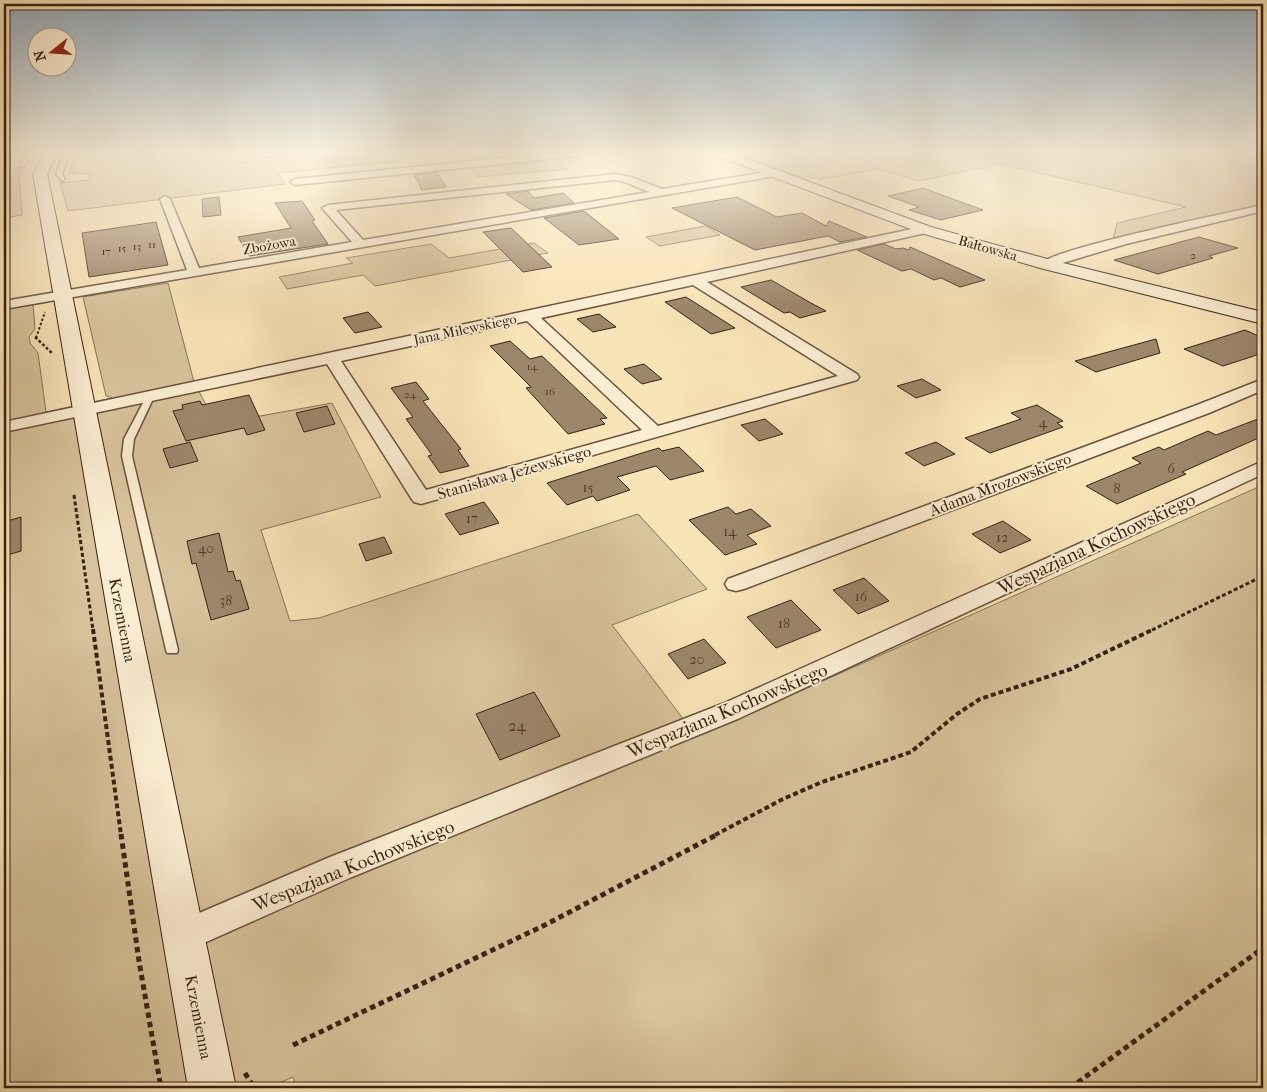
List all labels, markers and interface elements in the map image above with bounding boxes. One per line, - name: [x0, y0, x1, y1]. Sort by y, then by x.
- north arrow: [28, 28, 78, 78]
- text: N: [30, 48, 50, 63]
- street label: Zbożowa: [241, 232, 297, 259]
- street label: Bałtowska: [956, 232, 1020, 265]
- house number: 11: [148, 238, 156, 251]
- house number: 13: [133, 240, 141, 253]
- house number: 15: [118, 242, 127, 255]
- house number: 17: [101, 245, 111, 258]
- house number: 2: [1190, 249, 1196, 262]
- street label: Jana Milewskiego: [411, 310, 518, 349]
- house number: 14: [527, 360, 538, 373]
- house number: 16: [545, 385, 555, 398]
- house number: 24: [404, 388, 417, 401]
- house number: 4: [1039, 414, 1048, 431]
- street label: Stanisława Jeżewskiego: [435, 441, 593, 504]
- street label: Adama Mrozowskiego: [926, 449, 1074, 521]
- house number: 6: [1167, 460, 1175, 477]
- house number: 15: [583, 479, 594, 496]
- house number: 8: [1113, 480, 1121, 497]
- street label: Wespazjana Kochowskiego: [993, 488, 1199, 600]
- house number: 17: [466, 510, 478, 527]
- house number: 14: [723, 523, 737, 540]
- house number: 12: [996, 529, 1008, 546]
- house number: 40: [198, 540, 214, 557]
- street label: Krzemienna: [105, 576, 140, 664]
- house number: 16: [855, 588, 868, 605]
- house number: 38: [220, 592, 232, 609]
- house number: 18: [778, 615, 790, 632]
- house number: 20: [690, 651, 704, 668]
- street label: Wespazjana Kochowskiego: [623, 659, 831, 764]
- house number: 24: [508, 716, 526, 735]
- street label: Wespazjana Kochowskiego: [248, 815, 458, 917]
- street label: Krzemienna: [181, 973, 216, 1061]

